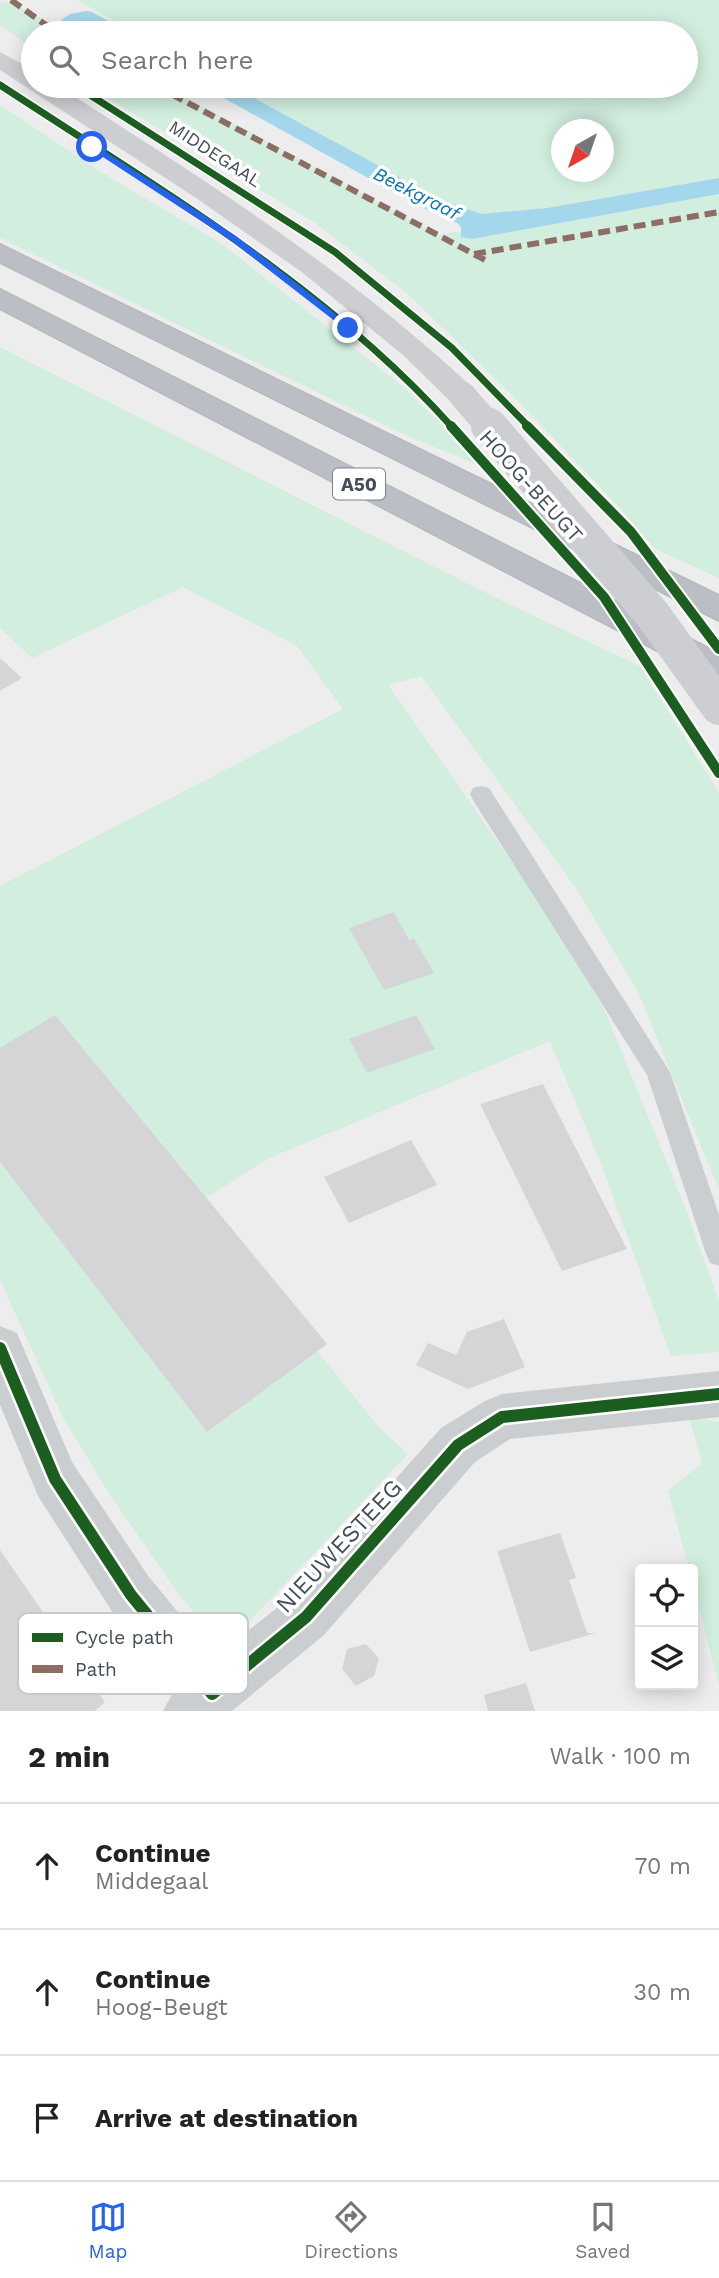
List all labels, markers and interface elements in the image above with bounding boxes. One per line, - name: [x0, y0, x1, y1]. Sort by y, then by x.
- search box: [21, 21, 698, 98]
- icon: search: [45, 41, 83, 79]
- text: Search here: [101, 45, 253, 75]
- street label: MIDDEGAAL: [165, 116, 265, 191]
- north arrow: [551, 119, 614, 182]
- route start: [76, 131, 107, 162]
- water label: Beekgraaf: [370, 162, 465, 226]
- route end: [332, 312, 363, 343]
- street label: HOOG-BEUGT: [474, 424, 589, 547]
- road number: A50: [333, 468, 385, 499]
- street label: NIEUWESTEEG: [270, 1473, 408, 1619]
- map controls: [635, 1564, 698, 1690]
- button: locate: [635, 1564, 698, 1627]
- legend: [18, 1613, 248, 1694]
- text: Cycle path: [75, 1626, 174, 1649]
- button: layers: [635, 1627, 698, 1690]
- text: Path: [75, 1658, 117, 1681]
- text: 2 min: [28, 1739, 110, 1774]
- text: Walk · 100 m: [549, 1743, 691, 1770]
- text: Continue: [95, 1838, 211, 1868]
- icon: ahead: [28, 1847, 66, 1885]
- text: 70 m: [634, 1853, 691, 1880]
- text: Middegaal: [95, 1868, 208, 1895]
- text: Continue: [95, 1964, 211, 1994]
- icon: ahead: [28, 1973, 66, 2011]
- text: 30 m: [634, 1979, 691, 2006]
- text: Hoog-Beugt: [95, 1994, 228, 2021]
- icon: arrive: [28, 2099, 66, 2137]
- text: Arrive at destination: [95, 2103, 358, 2133]
- tab: Map: [89, 2198, 127, 2263]
- tab: Directions: [304, 2198, 398, 2263]
- tab: Saved: [575, 2198, 630, 2263]

